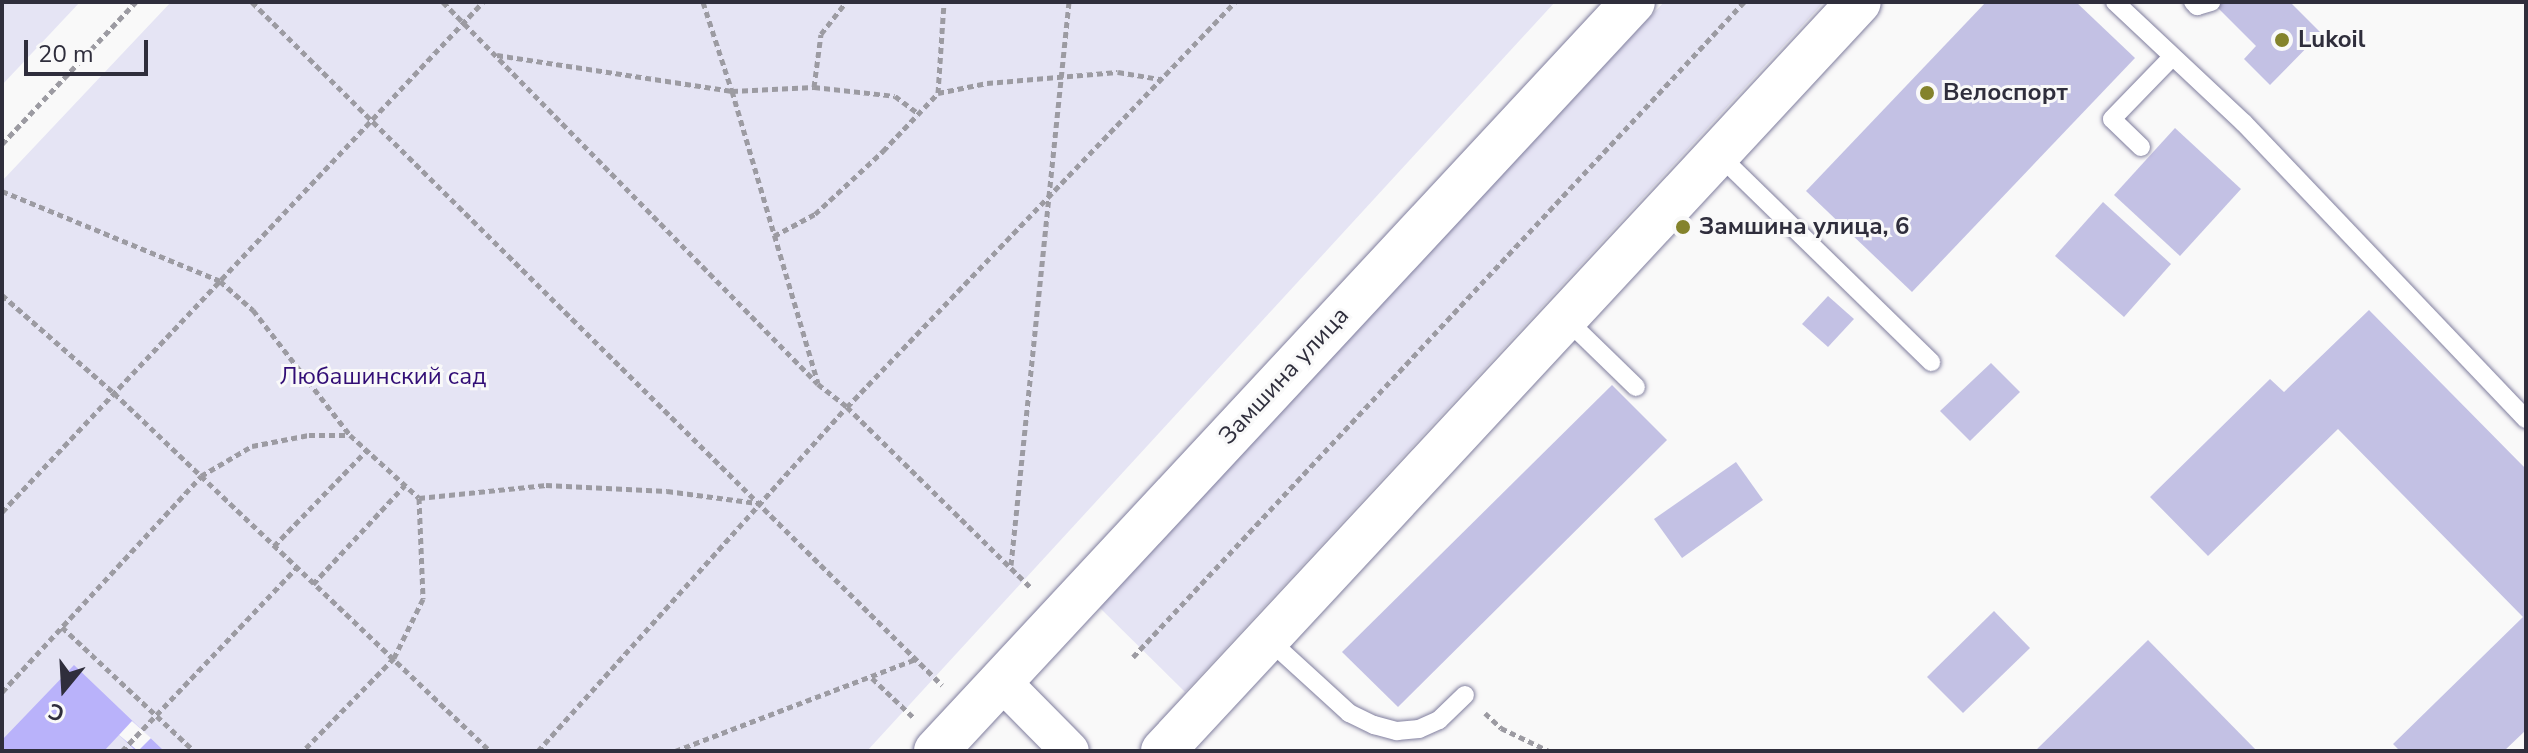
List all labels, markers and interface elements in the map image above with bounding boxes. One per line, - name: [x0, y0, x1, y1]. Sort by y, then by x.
- scale bar: [28, 24, 152, 74]
- place label: Lukoil: [2298, 26, 2365, 54]
- marker: Lukoil: [2273, 31, 2291, 49]
- text: 20 m: [38, 38, 94, 70]
- place label: Велоспорт: [1943, 79, 2068, 107]
- marker: Велоспорт: [1918, 84, 1936, 102]
- place label: Замшина улица, 6: [1699, 213, 1909, 241]
- marker: Замшина улица, 6: [1674, 218, 1692, 236]
- street label: Замшина улица: [1213, 301, 1355, 451]
- park label: Любашинский сад: [280, 363, 486, 391]
- north arrow: [24, 649, 104, 729]
- text: С: [45, 695, 68, 728]

